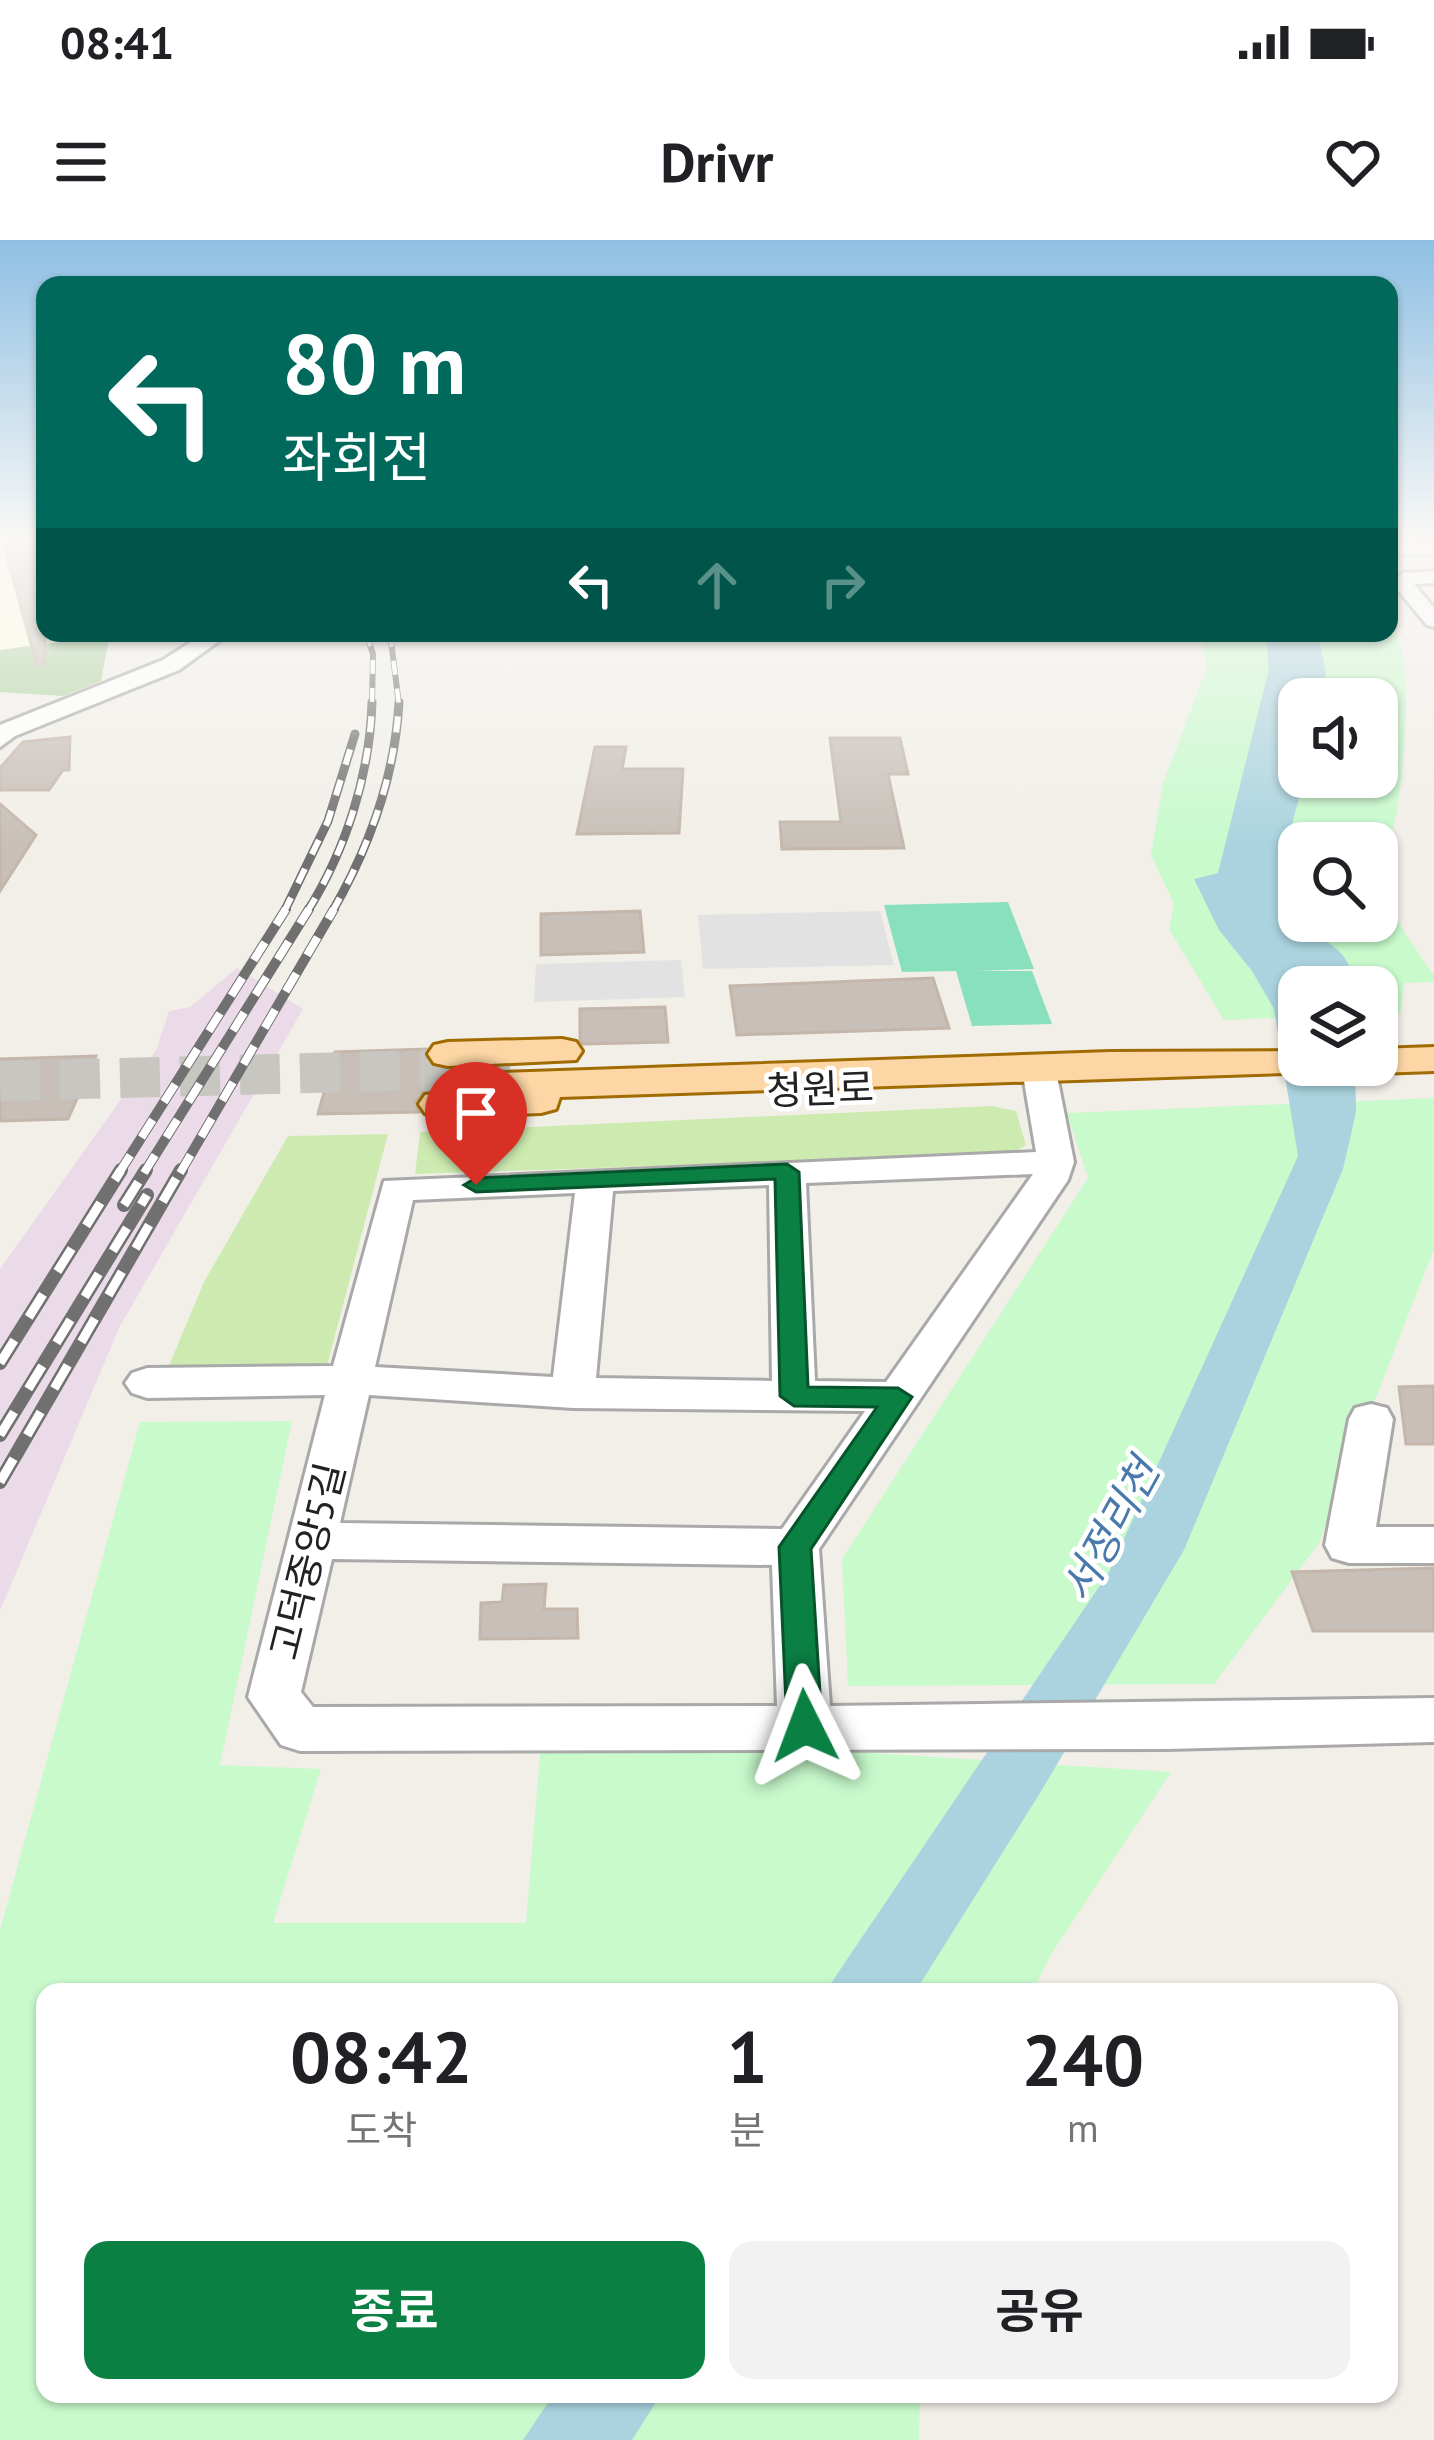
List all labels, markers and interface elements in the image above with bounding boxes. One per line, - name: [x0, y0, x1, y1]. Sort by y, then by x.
- text: 08:41: [60, 13, 174, 71]
- text: Drivr: [660, 127, 774, 197]
- icon: menu: [48, 129, 114, 195]
- icon: heart: [1320, 129, 1386, 195]
- text: 80 m: [282, 308, 466, 417]
- icon: left: [84, 324, 240, 480]
- text: 좌회전: [282, 422, 431, 492]
- icon: left: [558, 552, 624, 618]
- icon: ahead: [684, 552, 750, 618]
- icon: right: [810, 552, 876, 618]
- map controls: [1278, 678, 1398, 1086]
- button: sound: [1278, 678, 1398, 798]
- button: search: [1278, 822, 1398, 942]
- button: layers: [1278, 966, 1398, 1086]
- street label: 청원로: [765, 1061, 875, 1116]
- pin: [425, 1062, 527, 1185]
- icon: arrive: [443, 1080, 509, 1146]
- water label: 서정리천: [1048, 1445, 1173, 1611]
- street label: 고덕중앙5길: [258, 1457, 356, 1664]
- position arrow: [742, 1663, 868, 1789]
- text: 08:42: [290, 2010, 473, 2103]
- text: 1: [727, 2010, 768, 2103]
- text: 240: [1022, 2013, 1144, 2106]
- text: m: [1067, 2102, 1099, 2153]
- text: 도착: [345, 2104, 417, 2155]
- text: 분: [729, 2104, 765, 2155]
- button: 종료: [84, 2241, 705, 2379]
- button: 공유: [729, 2241, 1350, 2379]

